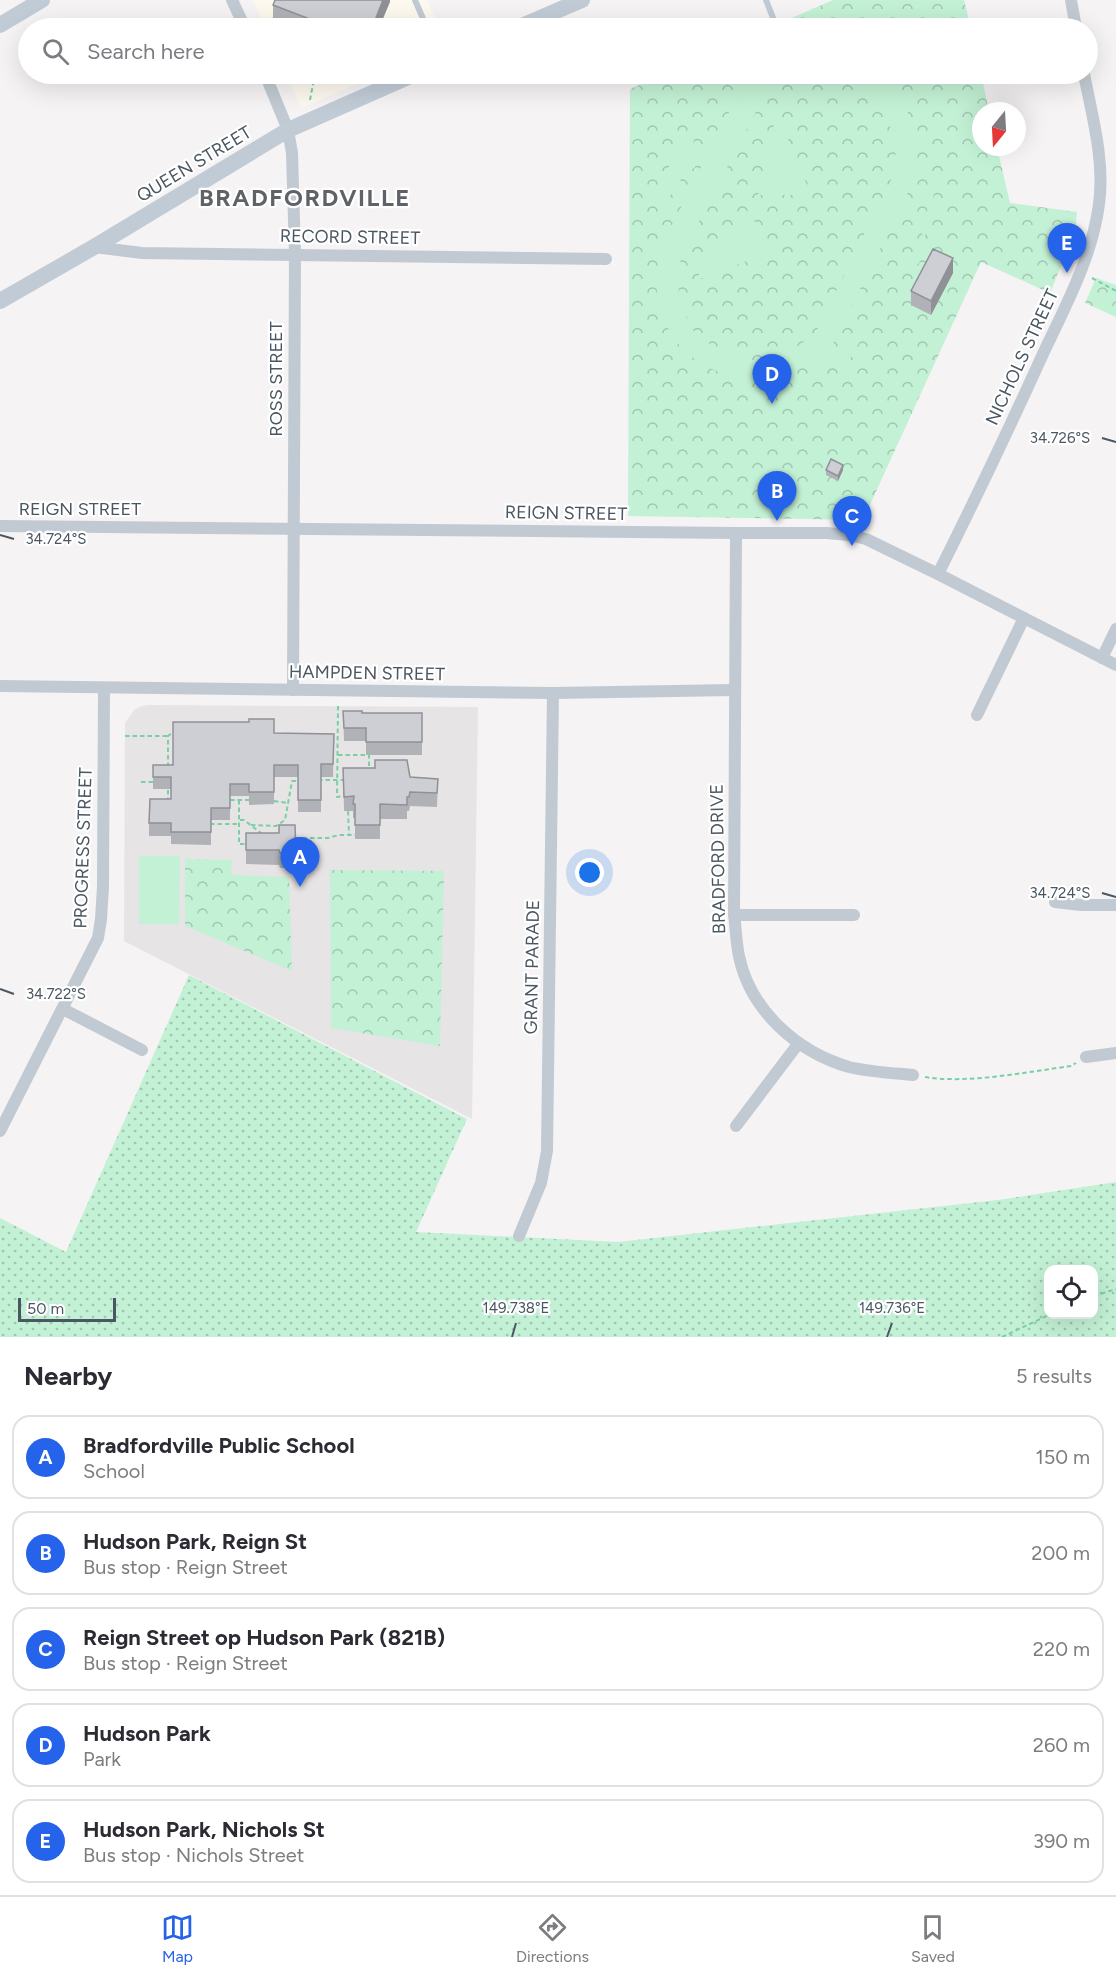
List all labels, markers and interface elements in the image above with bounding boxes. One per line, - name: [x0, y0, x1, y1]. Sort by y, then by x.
- search box: [18, 18, 1098, 84]
- icon: search: [39, 35, 72, 68]
- text: Search here: [87, 38, 205, 65]
- north arrow: [972, 102, 1026, 156]
- street label: QUEEN STREET: [133, 121, 255, 207]
- district label: BRADFORDVILLE: [199, 183, 411, 212]
- pin: E: [1048, 224, 1086, 273]
- street label: RECORD STREET: [280, 225, 420, 249]
- street label: NICHOLS STREET: [981, 285, 1063, 429]
- street label: ROSS STREET: [265, 321, 287, 437]
- pin: D: [752, 354, 792, 404]
- text: 34.726°S: [1030, 429, 1090, 447]
- pin: B: [758, 472, 796, 521]
- pin: C: [832, 496, 872, 546]
- street label: REIGN STREET: [19, 498, 141, 520]
- street label: REIGN STREET: [505, 501, 627, 525]
- text: 34.724°S: [25, 530, 87, 548]
- street label: HAMPDEN STREET: [289, 661, 445, 685]
- street label: PROGRESS STREET: [69, 767, 97, 929]
- street label: BRADFORD DRIVE: [706, 784, 730, 934]
- pin: A: [280, 838, 320, 887]
- your location: [575, 858, 604, 887]
- text: 34.724°S: [1029, 884, 1091, 902]
- street label: GRANT PARADE: [520, 900, 544, 1034]
- text: 34.722°S: [26, 985, 86, 1003]
- map controls: [1044, 1265, 1098, 1319]
- button: locate: [1044, 1265, 1098, 1319]
- scale bar: [18, 1295, 116, 1322]
- text: 50 m: [27, 1299, 64, 1318]
- text: 149.738°E: [483, 1299, 549, 1317]
- text: 149.736°E: [859, 1299, 925, 1317]
- text: Nearby: [24, 1360, 112, 1392]
- text: 5 results: [1016, 1364, 1092, 1388]
- text: Bradfordville Public School: [83, 1432, 355, 1459]
- text: A: [38, 1445, 53, 1469]
- text: 150 m: [1035, 1445, 1090, 1469]
- text: School: [83, 1459, 145, 1483]
- text: Hudson Park, Reign St: [83, 1528, 307, 1555]
- text: B: [39, 1541, 52, 1565]
- text: 200 m: [1031, 1541, 1090, 1565]
- text: Bus stop · Reign Street: [83, 1555, 288, 1579]
- text: Reign Street op Hudson Park (821B): [83, 1624, 445, 1651]
- text: C: [38, 1637, 53, 1661]
- text: 220 m: [1033, 1637, 1090, 1661]
- text: Bus stop · Reign Street: [83, 1651, 288, 1675]
- text: Hudson Park: [83, 1720, 211, 1747]
- text: D: [39, 1733, 53, 1757]
- text: 260 m: [1033, 1733, 1090, 1757]
- text: Park: [83, 1747, 121, 1771]
- text: Hudson Park, Nichols St: [83, 1816, 325, 1843]
- text: E: [40, 1829, 51, 1853]
- text: 390 m: [1033, 1829, 1090, 1853]
- text: Bus stop · Nichols Street: [83, 1843, 304, 1867]
- tab: Map: [161, 1911, 194, 1966]
- tab: Directions: [516, 1911, 589, 1966]
- tab: Saved: [911, 1911, 955, 1966]

